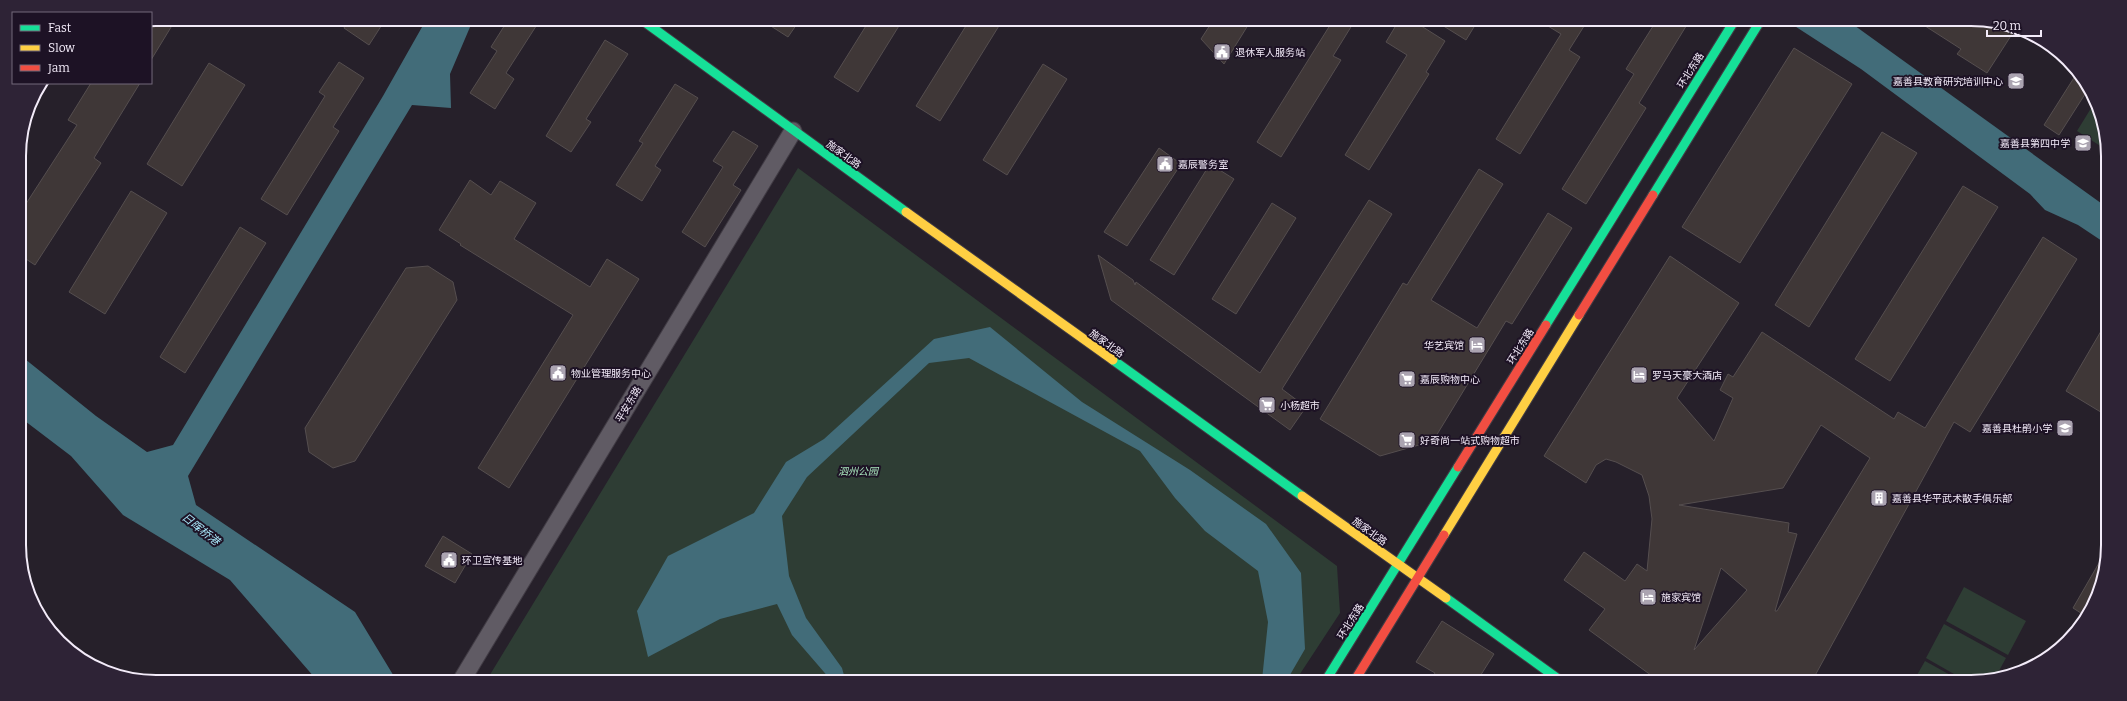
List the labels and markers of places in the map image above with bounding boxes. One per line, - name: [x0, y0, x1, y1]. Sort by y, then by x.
- public building icon: 退休军人服务站: [1212, 42, 1232, 62]
- place label: 退休军人服务站: [1235, 47, 1305, 59]
- school or university icon: 嘉善县教育研究培训中心: [2006, 71, 2026, 91]
- place label: 嘉善县教育研究培训中心: [1893, 76, 2003, 88]
- school or university icon: 嘉善县第四中学: [2073, 133, 2093, 153]
- place label: 嘉善县第四中学: [2000, 138, 2070, 150]
- public building icon: 嘉辰警务室: [1155, 154, 1175, 174]
- place label: 嘉辰警务室: [1178, 159, 1228, 171]
- hotel icon: 华艺宾馆: [1467, 335, 1487, 355]
- place label: 华艺宾馆: [1424, 340, 1464, 352]
- public building icon: 物业管理服务中心: [548, 363, 568, 383]
- hotel icon: 罗马天豪大酒店: [1629, 365, 1649, 385]
- place label: 物业管理服务中心: [571, 368, 651, 380]
- supermarket icon: 嘉辰购物中心: [1397, 369, 1417, 389]
- place label: 罗马天豪大酒店: [1652, 370, 1722, 382]
- place label: 嘉辰购物中心: [1420, 374, 1480, 386]
- supermarket icon: 小杨超市: [1257, 395, 1277, 415]
- place label: 小杨超市: [1280, 400, 1320, 412]
- school or university icon: 嘉善县杜鹃小学: [2055, 418, 2075, 438]
- place label: 嘉善县杜鹃小学: [1982, 423, 2052, 435]
- supermarket icon: 好奇尚一站式购物超市: [1397, 430, 1417, 450]
- place label: 好奇尚一站式购物超市: [1420, 435, 1520, 447]
- building icon: 嘉善县华平武术散手俱乐部: [1869, 488, 1889, 508]
- place label: 嘉善县华平武术散手俱乐部: [1892, 493, 2012, 505]
- public building icon: 环卫宣传基地: [439, 550, 459, 570]
- place label: 环卫宣传基地: [462, 555, 523, 567]
- hotel icon: 施家宾馆: [1638, 587, 1658, 607]
- place label: 施家宾馆: [1661, 592, 1701, 604]

